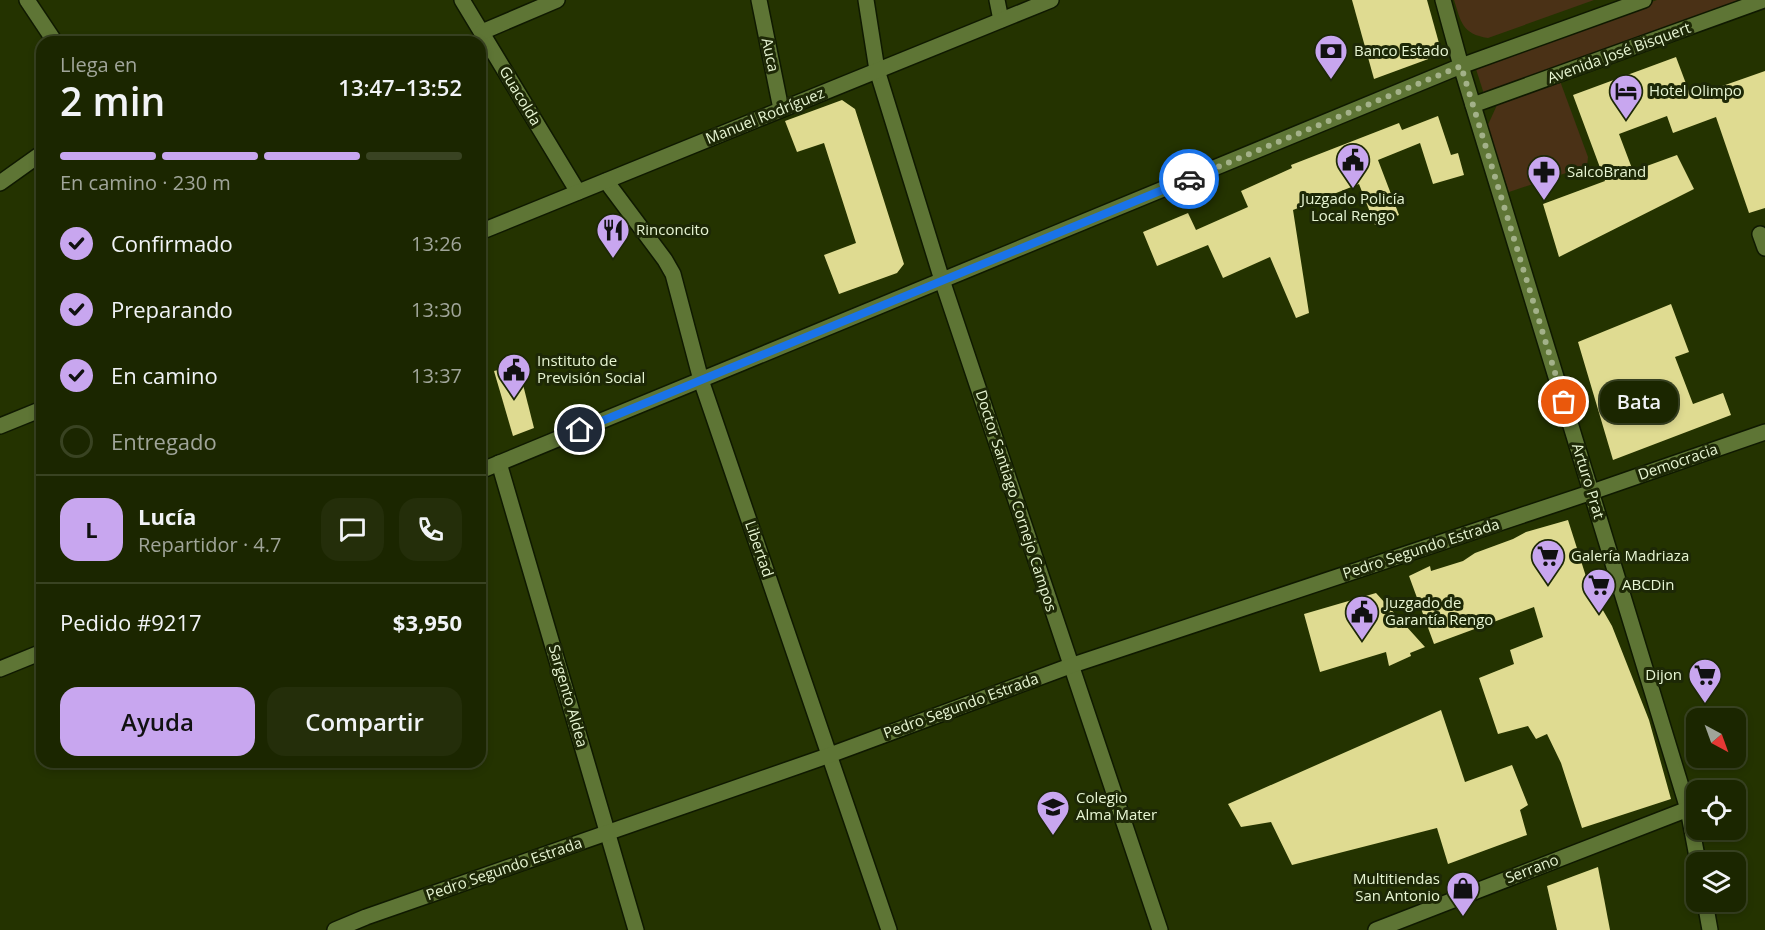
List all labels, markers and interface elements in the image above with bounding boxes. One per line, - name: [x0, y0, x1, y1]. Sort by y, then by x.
- street label: Avenida José Bisquert: [1544, 17, 1693, 87]
- bank icon: Banco Estado: [1313, 33, 1349, 80]
- street label: Auca: [758, 36, 784, 74]
- place label: Banco Estado: [1354, 40, 1449, 60]
- text: Llega en: [60, 51, 137, 78]
- street label: Guacolda: [495, 62, 546, 129]
- text: 13:47–13:52: [338, 72, 462, 102]
- hotel icon: Hotel Olimpo: [1608, 73, 1644, 120]
- text: 2 min: [60, 74, 165, 127]
- place label: Hotel Olimpo: [1649, 80, 1742, 100]
- street label: Manuel Rodríguez: [702, 82, 827, 148]
- public building icon: Juzgado Policía Local Rengo: [1335, 142, 1371, 189]
- courier: [1159, 149, 1219, 209]
- pharmacy icon: SalcoBrand: [1526, 154, 1562, 201]
- place label: SalcoBrand: [1567, 161, 1646, 181]
- icon: car: [1173, 163, 1206, 196]
- text: En camino · 230 m: [60, 169, 231, 196]
- place label: Juzgado Policía Local Rengo: [1299, 188, 1405, 225]
- restaurant icon: Rinconcito: [595, 212, 631, 259]
- place label: Rinconcito: [636, 219, 709, 239]
- icon: check: [60, 227, 93, 260]
- text: Confirmado: [111, 228, 233, 258]
- text: 13:26: [411, 230, 462, 257]
- icon: check: [60, 293, 93, 326]
- text: Preparando: [111, 294, 233, 324]
- text: 13:30: [411, 296, 462, 323]
- place label: Instituto de Previsión Social: [537, 350, 645, 387]
- public building icon: Instituto de Previsión Social: [496, 352, 532, 399]
- icon: check: [60, 359, 93, 392]
- text: En camino: [111, 360, 218, 390]
- text: 13:37: [411, 362, 462, 389]
- pin: [1538, 376, 1589, 427]
- callout: Bata: [1600, 381, 1678, 423]
- icon: bag: [1547, 385, 1580, 418]
- street label: Doctor Santiago Cornejo Campos: [972, 387, 1062, 614]
- text: Bata: [1617, 388, 1661, 415]
- pin: [554, 404, 605, 455]
- icon: home: [563, 413, 596, 446]
- text: Entregado: [111, 426, 217, 456]
- street label: Democracia: [1635, 438, 1720, 484]
- street label: Arturo Prat: [1568, 440, 1610, 521]
- button: chat: [321, 498, 384, 561]
- button: phone: [399, 498, 462, 561]
- text: Lucía: [138, 501, 196, 531]
- street label: Pedro Segundo Estrada: [1340, 513, 1502, 583]
- text: L: [85, 514, 98, 544]
- street label: Libertad: [741, 518, 779, 579]
- text: Repartidor · 4.7: [138, 531, 282, 558]
- supermarket icon: Galería Madriaza: [1530, 538, 1566, 585]
- place label: Galería Madriaza: [1571, 545, 1689, 565]
- supermarket icon: ABCDin: [1581, 567, 1617, 614]
- place label: ABCDin: [1622, 574, 1675, 594]
- place label: Juzgado de Garantía Rengo: [1383, 592, 1493, 629]
- public building icon: Juzgado de Garantía Rengo: [1344, 594, 1380, 641]
- text: Pedido #9217: [60, 607, 202, 637]
- text: $3,950: [393, 607, 462, 637]
- street label: Sargento Aldea: [545, 642, 593, 749]
- supermarket icon: Dijon: [1687, 657, 1723, 704]
- place label: Dijon: [1645, 664, 1682, 684]
- street label: Pedro Segundo Estrada: [880, 668, 1041, 742]
- button: Ayuda: [60, 687, 255, 756]
- button: Compartir: [267, 687, 462, 756]
- north arrow: [1686, 708, 1746, 768]
- map controls: [1686, 708, 1746, 912]
- button: locate: [1686, 780, 1746, 840]
- place label: Colegio Alma Mater: [1076, 787, 1157, 824]
- school or university icon: Colegio Alma Mater: [1035, 789, 1071, 836]
- street label: Pedro Segundo Estrada: [423, 832, 584, 904]
- street label: Serrano: [1502, 849, 1561, 887]
- button: layers: [1686, 852, 1746, 912]
- place label: Multitiendas San Antonio: [1353, 868, 1440, 905]
- shop icon: Multitiendas San Antonio: [1445, 870, 1481, 917]

